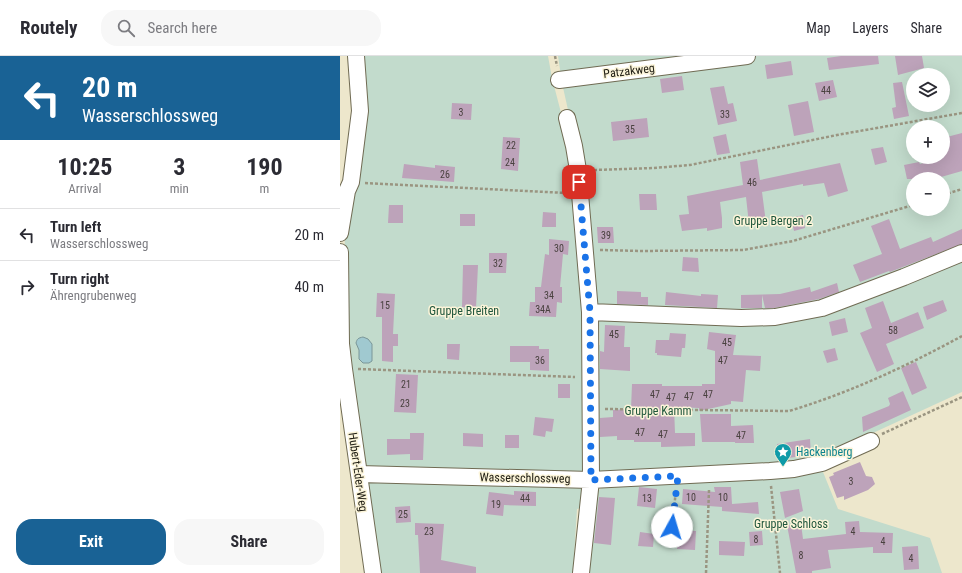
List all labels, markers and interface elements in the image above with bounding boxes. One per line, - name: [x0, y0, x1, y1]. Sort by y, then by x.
- search box: [101, 10, 381, 46]
- text: Routely: [20, 16, 77, 39]
- icon: search: [115, 17, 137, 39]
- text: Search here: [147, 19, 217, 37]
- text: Map: [806, 20, 830, 36]
- text: Layers: [852, 20, 889, 36]
- text: Share: [911, 20, 942, 36]
- street label: Patzakweg: [603, 61, 656, 81]
- map controls: [906, 68, 950, 216]
- button: layers: [906, 68, 950, 112]
- text: 20 m: [82, 71, 138, 104]
- icon: left: [16, 72, 68, 124]
- house number: 44: [821, 85, 831, 96]
- text: Wasserschlossweg: [82, 105, 218, 126]
- house number: 3: [459, 107, 464, 118]
- house number: 33: [720, 109, 730, 120]
- button: +: [906, 120, 950, 164]
- house number: 35: [625, 124, 635, 135]
- house number: 22: [506, 140, 516, 151]
- text: 10:25: [57, 153, 112, 181]
- text: 3: [173, 153, 185, 181]
- text: 190: [246, 153, 283, 181]
- house number: 24: [505, 157, 515, 168]
- pin: [562, 165, 596, 199]
- house number: 26: [440, 169, 450, 180]
- icon: arrive: [568, 171, 590, 193]
- button: −: [906, 172, 950, 216]
- house number: 46: [747, 177, 757, 188]
- text: Arrival: [68, 181, 101, 196]
- text: min: [170, 181, 189, 196]
- text: m: [260, 181, 269, 196]
- park label: Gruppe Bergen 2: [734, 214, 812, 228]
- text: Turn left: [50, 218, 101, 236]
- icon: left: [16, 224, 38, 246]
- text: 20 m: [294, 226, 324, 244]
- house number: 39: [601, 230, 611, 241]
- text: Wasserschlossweg: [50, 236, 148, 251]
- house number: 30: [554, 243, 564, 254]
- house number: 32: [493, 258, 503, 269]
- text: Turn right: [50, 270, 109, 288]
- icon: right: [16, 276, 38, 298]
- text: 40 m: [294, 278, 324, 296]
- text: Ährengrubenweg: [50, 288, 136, 303]
- house number: 34: [544, 290, 554, 301]
- house number: 15: [380, 300, 390, 311]
- park label: Gruppe Breiten: [429, 304, 499, 318]
- house number: 34A: [535, 304, 551, 315]
- house number: 58: [888, 325, 898, 336]
- house number: 45: [609, 329, 619, 340]
- house number: 45: [722, 337, 732, 348]
- house number: 36: [535, 355, 545, 366]
- house number: 47: [718, 355, 728, 366]
- house number: 21: [401, 379, 411, 390]
- house number: 47: [650, 389, 660, 400]
- house number: 47: [703, 389, 713, 400]
- house number: 47: [684, 391, 694, 402]
- house number: 47: [666, 392, 676, 403]
- house number: 23: [400, 398, 410, 409]
- park label: Gruppe Kamm: [624, 404, 692, 418]
- house number: 47: [635, 427, 645, 438]
- house number: 47: [658, 429, 668, 440]
- house number: 47: [736, 430, 746, 441]
- street label: Hubert-Eder-Weg: [346, 432, 370, 513]
- place icon: Hackenberg: [773, 442, 793, 467]
- place label: Hackenberg: [796, 445, 853, 459]
- street label: Wasserschlossweg: [479, 470, 571, 486]
- house number: 3: [849, 476, 854, 487]
- house number: 10: [686, 492, 696, 503]
- house number: 10: [718, 492, 728, 503]
- house number: 44: [520, 493, 530, 504]
- house number: 13: [642, 493, 652, 504]
- house number: 19: [491, 499, 501, 510]
- position arrow: [651, 506, 693, 548]
- house number: 25: [398, 509, 408, 520]
- park label: Gruppe Schloss: [754, 517, 828, 531]
- button: Exit: [16, 519, 166, 565]
- button: Share: [174, 519, 324, 565]
- house number: 23: [424, 526, 434, 537]
- house number: 4: [851, 526, 856, 537]
- house number: 8: [754, 534, 759, 545]
- house number: 4: [881, 536, 886, 547]
- house number: 8: [799, 550, 804, 561]
- house number: 4: [909, 553, 914, 564]

